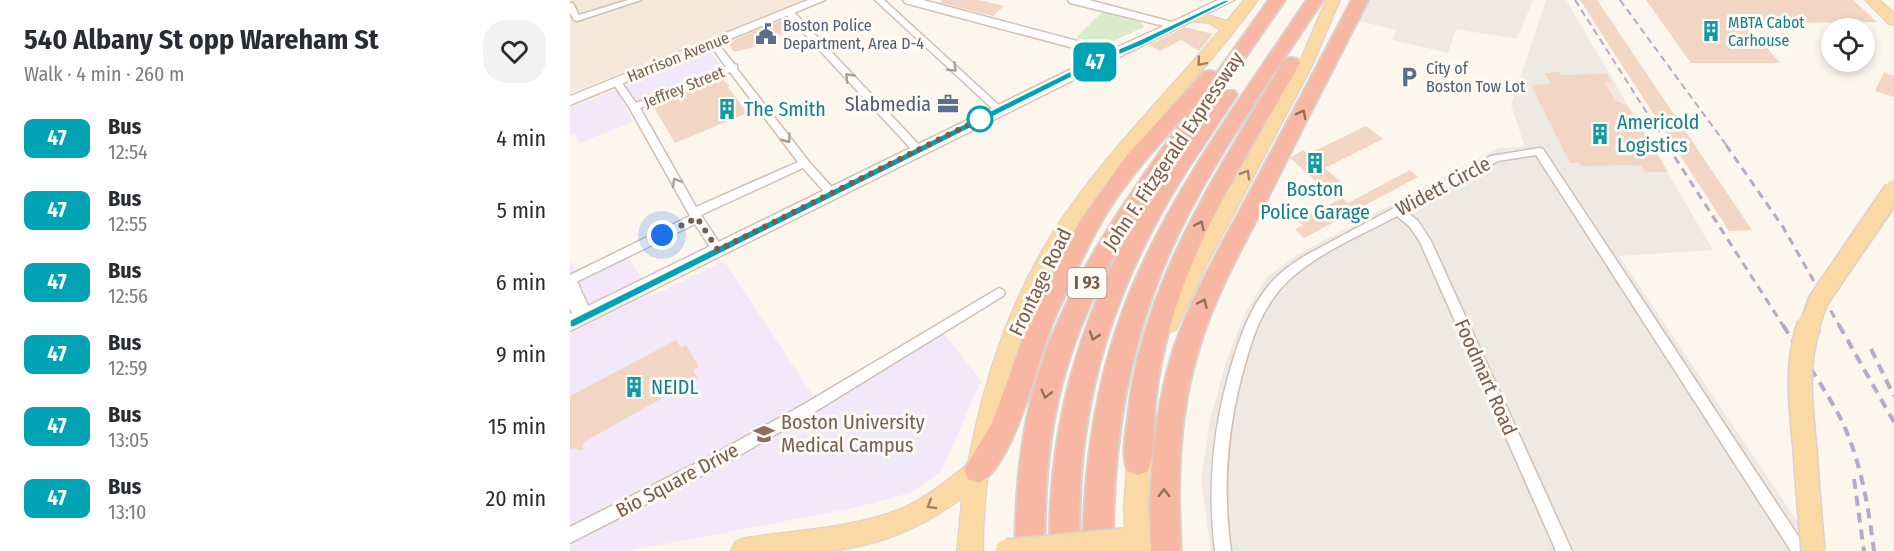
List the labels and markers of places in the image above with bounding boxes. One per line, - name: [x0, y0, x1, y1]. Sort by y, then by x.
- place label: MBTA Cabot Carhouse: [1728, 13, 1805, 50]
- place label: Boston Police Department, Area D-4: [783, 16, 924, 53]
- building icon: MBTA Cabot Carhouse: [1699, 19, 1723, 43]
- public building icon: Boston Police Department, Area D-4: [754, 22, 778, 46]
- place label: City of Boston Tow Lot: [1426, 59, 1526, 96]
- parking icon: City of Boston Tow Lot: [1397, 65, 1421, 89]
- place label: Slabmedia: [845, 92, 931, 116]
- office icon: Slabmedia: [936, 92, 960, 116]
- building icon: The Smith: [715, 97, 739, 121]
- place label: The Smith: [744, 97, 826, 121]
- unlabelled marker: [967, 106, 993, 132]
- place label: Americold Logistics: [1617, 110, 1699, 157]
- building icon: Americold Logistics: [1588, 122, 1612, 146]
- building icon: Boston Police Garage: [1303, 151, 1327, 175]
- place label: Boston Police Garage: [1260, 177, 1370, 224]
- building icon: NEIDL: [622, 375, 646, 399]
- place label: NEIDL: [651, 375, 698, 399]
- place label: Boston University Medical Campus: [781, 410, 925, 457]
- school or university icon: Boston University Medical Campus: [752, 422, 776, 446]

